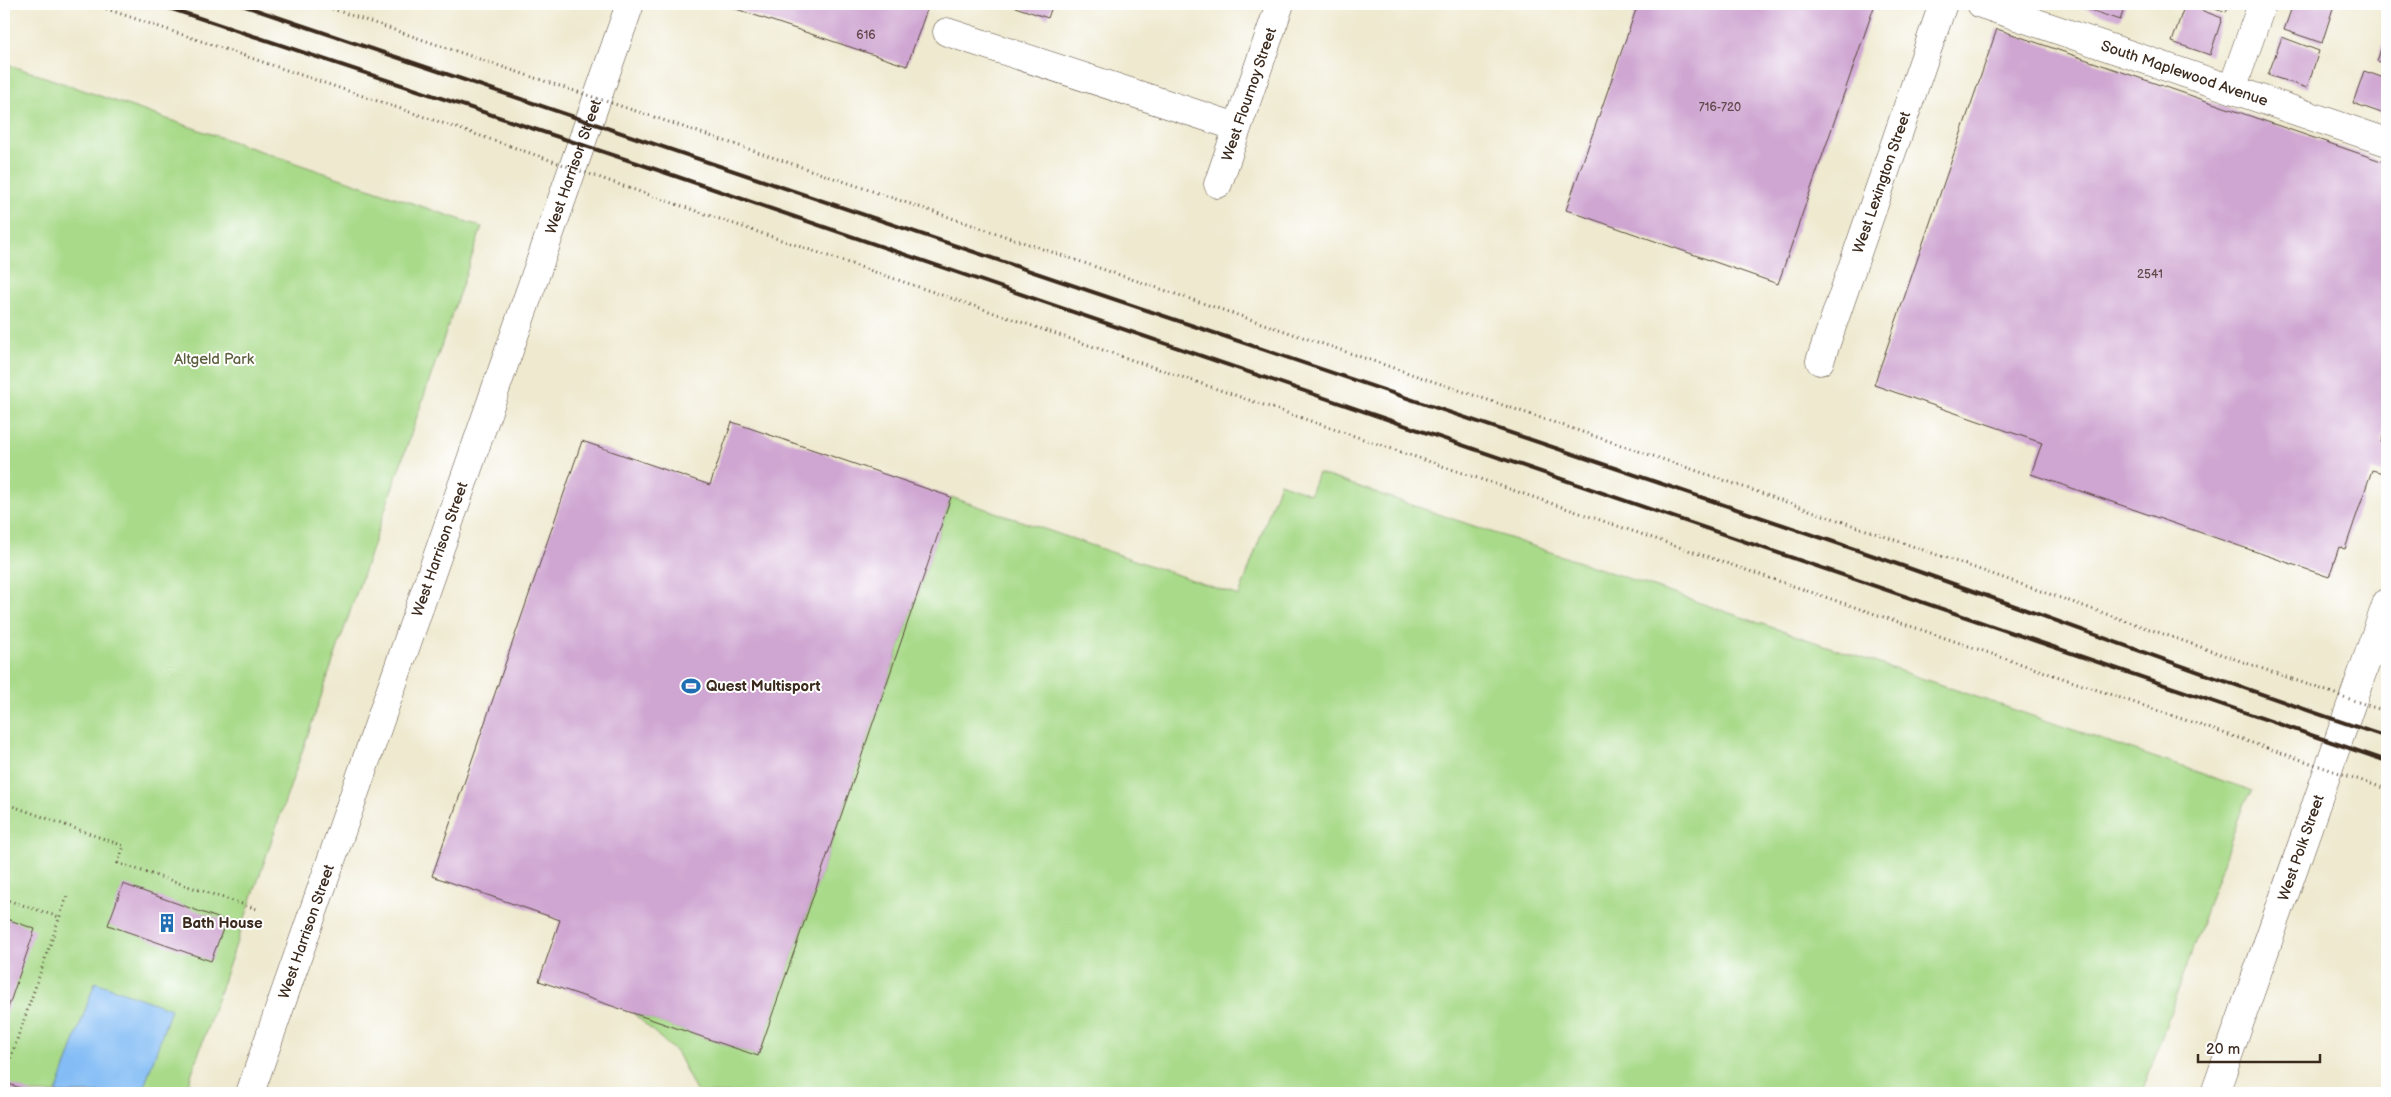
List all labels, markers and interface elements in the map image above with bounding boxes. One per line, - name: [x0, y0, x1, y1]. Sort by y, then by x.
- street label: West Flournoy Street: [1217, 25, 1281, 163]
- house number: 616: [856, 28, 876, 43]
- street label: South Maplewood Avenue: [2099, 36, 2271, 110]
- street label: West Harrison Street: [541, 97, 606, 237]
- house number: 716-720: [1699, 100, 1741, 115]
- street label: West Lexington Street: [1848, 109, 1915, 256]
- house number: 2541: [2137, 267, 2163, 282]
- park label: Altgeld Park: [174, 350, 255, 369]
- street label: West Harrison Street: [408, 479, 472, 619]
- sports icon: Quest Multisport: [680, 675, 702, 697]
- place label: Quest Multisport: [706, 677, 820, 696]
- street label: West Polk Street: [2274, 792, 2328, 903]
- street label: West Harrison Street: [274, 861, 339, 1001]
- building icon: Bath House: [156, 912, 178, 934]
- place label: Bath House: [182, 914, 263, 933]
- scale bar: [2198, 1032, 2321, 1064]
- text: 20 m: [2206, 1040, 2240, 1059]

